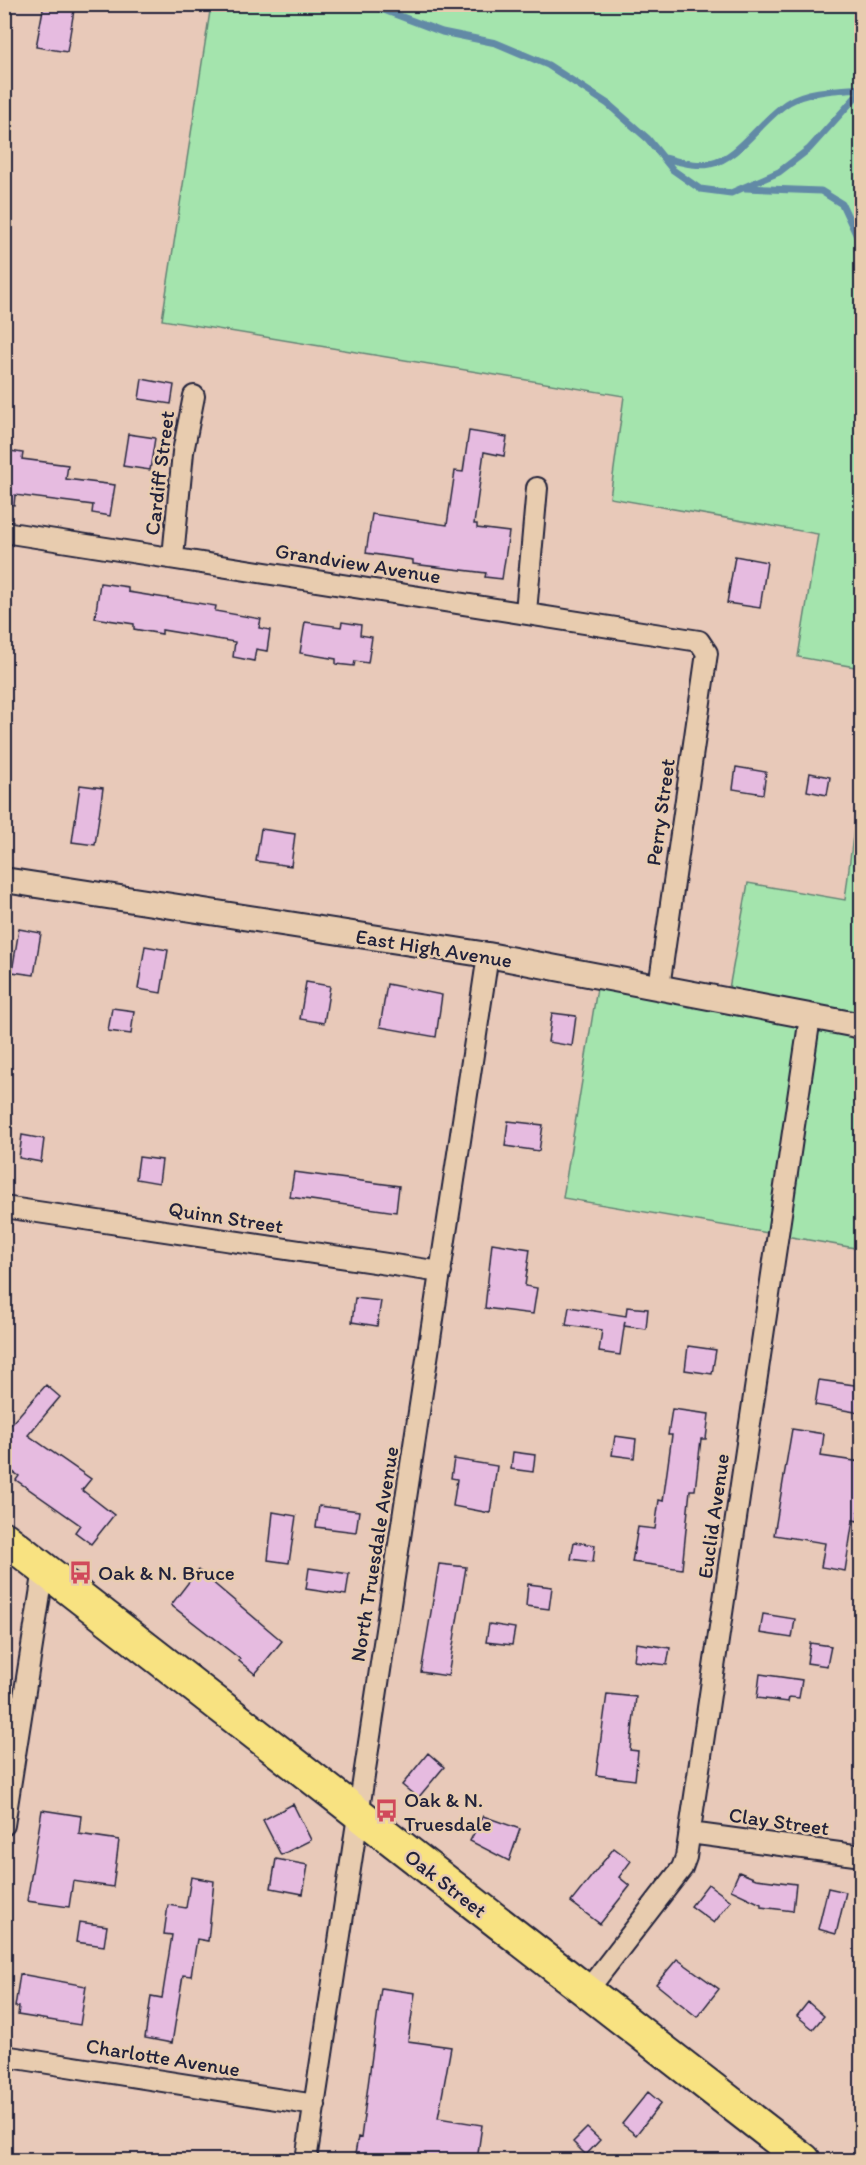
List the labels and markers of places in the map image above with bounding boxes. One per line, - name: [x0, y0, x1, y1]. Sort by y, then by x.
- bus stop icon: Oak & N. Bruce: [67, 1559, 93, 1585]
- place label: Oak & N. Bruce: [98, 1560, 235, 1585]
- place label: Oak & N. Truesdale: [404, 1787, 492, 1836]
- bus stop icon: Oak & N. Truesdale: [373, 1798, 399, 1824]

